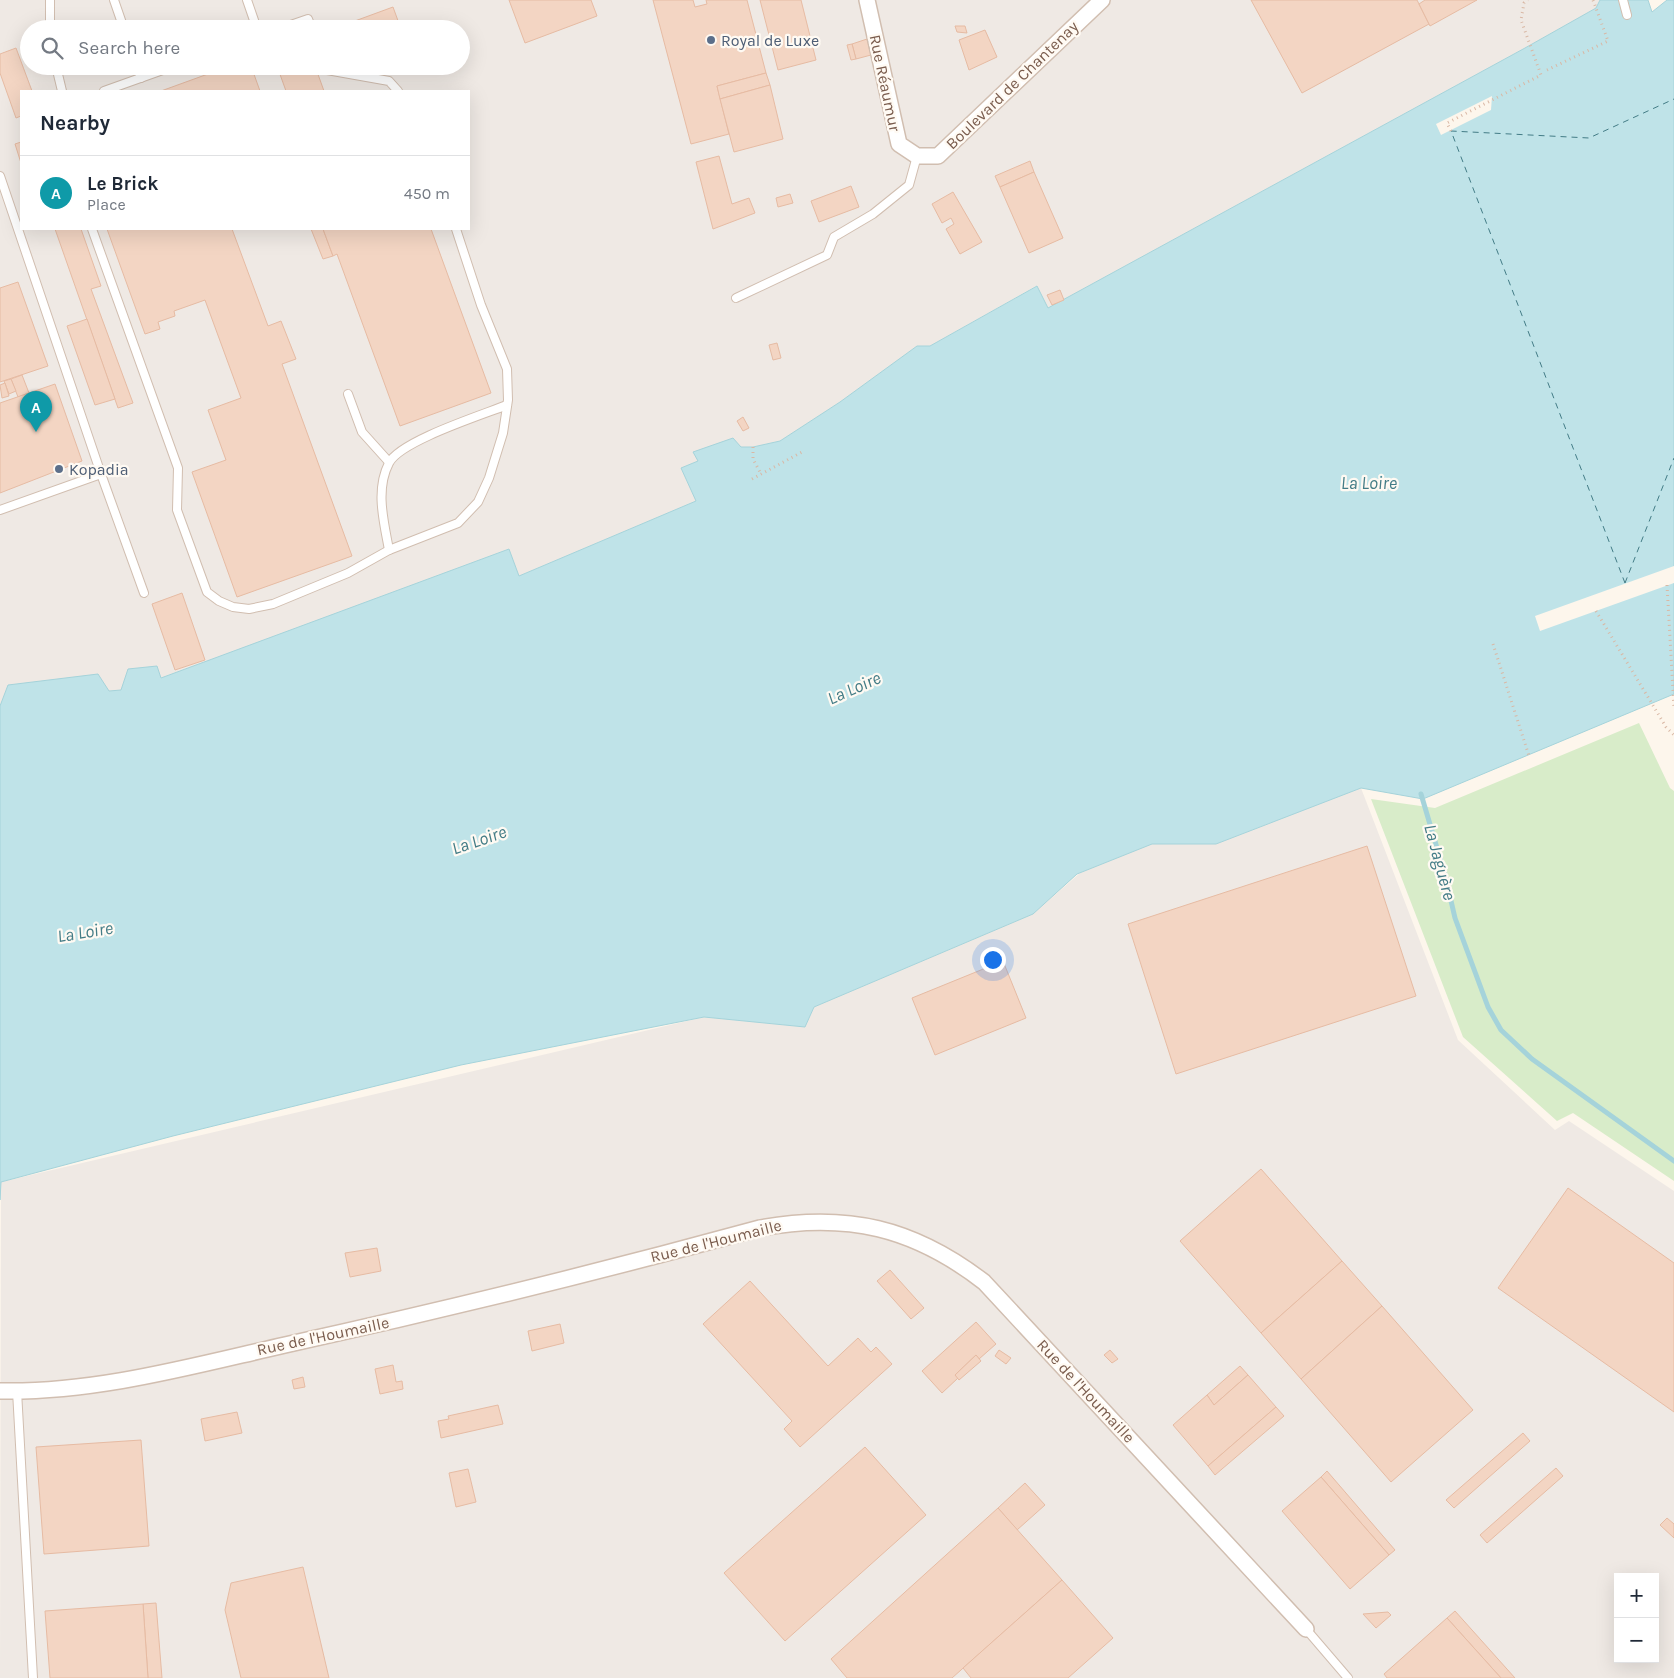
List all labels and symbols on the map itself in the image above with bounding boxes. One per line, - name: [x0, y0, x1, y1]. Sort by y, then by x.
- street label: Boulevard de Chantenay: [942, 16, 1082, 153]
- place label: Royal de Luxe: [721, 31, 819, 50]
- street label: Rue Réaumur: [865, 33, 905, 133]
- marker: Royal de Luxe: [705, 34, 717, 46]
- pin: A: [20, 391, 52, 432]
- place label: Kopadia: [69, 460, 129, 479]
- marker: Kopadia: [53, 463, 65, 475]
- water label: La Loire: [1341, 472, 1397, 494]
- water label: La Loire: [824, 667, 884, 709]
- water label: La Loire: [449, 820, 509, 860]
- water label: La Jaguère: [1419, 822, 1461, 902]
- water label: La Loire: [55, 917, 115, 947]
- your location: [980, 947, 1006, 973]
- street label: Rue de l'Houmaille: [648, 1216, 784, 1266]
- street label: Rue de l'Houmaille: [255, 1313, 391, 1359]
- street label: Rue de l'Houmaille: [1033, 1335, 1139, 1447]

